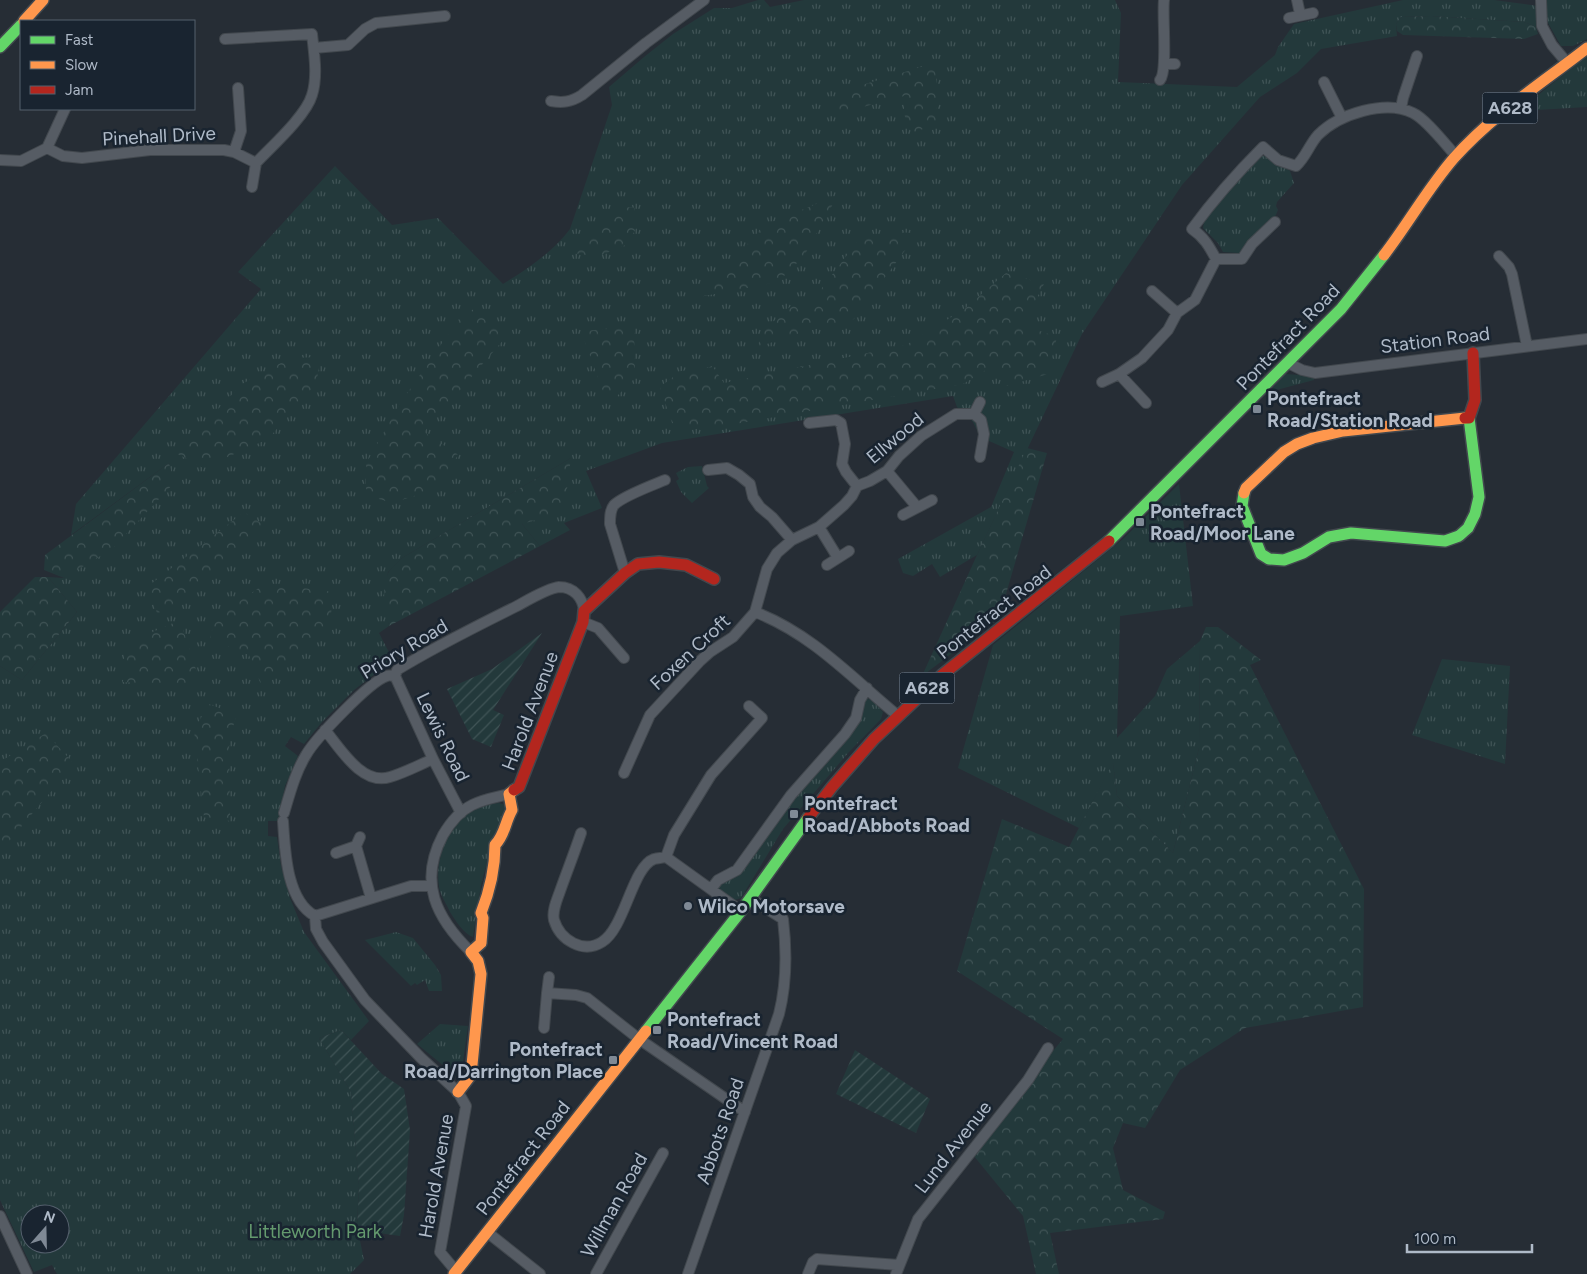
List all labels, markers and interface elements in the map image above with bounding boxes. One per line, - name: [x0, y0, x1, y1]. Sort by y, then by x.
- legend: [20, 20, 195, 110]
- text: Fast: [65, 31, 94, 49]
- text: Slow: [65, 56, 98, 74]
- text: Jam: [65, 81, 93, 99]
- road number: A628: [1482, 92, 1538, 124]
- street label: Pinehall Drive: [102, 122, 216, 150]
- street label: Pontefract Road: [1231, 279, 1345, 395]
- street label: Station Road: [1379, 322, 1491, 358]
- place label: Pontefract Road/Station Road: [1267, 387, 1433, 432]
- marker: Pontefract Road/Station Road: [1251, 403, 1263, 415]
- street label: Ellwood: [862, 408, 928, 468]
- place label: Pontefract Road/Moor Lane: [1150, 500, 1295, 545]
- marker: Pontefract Road/Moor Lane: [1134, 516, 1146, 528]
- street label: Pontefract Road: [932, 560, 1056, 664]
- street label: Foxen Croft: [645, 609, 735, 695]
- street label: Priory Road: [356, 614, 452, 684]
- street label: Harold Avenue: [497, 648, 563, 774]
- road number: A628: [900, 672, 954, 704]
- street label: Lewis Road: [411, 689, 475, 785]
- place label: Pontefract Road/Abbots Road: [804, 792, 970, 837]
- marker: Pontefract Road/Abbots Road: [788, 808, 800, 820]
- place label: Wilco Motorsave: [698, 895, 845, 918]
- marker: Wilco Motorsave: [682, 900, 694, 912]
- place label: Pontefract Road/Vincent Road: [667, 1008, 838, 1053]
- marker: Pontefract Road/Vincent Road: [651, 1024, 663, 1036]
- place label: Pontefract Road/Darrington Place: [404, 1038, 603, 1083]
- marker: Pontefract Road/Darrington Place: [607, 1054, 619, 1066]
- street label: Abbots Road: [691, 1075, 749, 1187]
- street label: Pontefract Road: [471, 1096, 575, 1220]
- street label: Lund Avenue: [910, 1096, 996, 1198]
- street label: Harold Avenue: [414, 1112, 458, 1240]
- street label: Willman Road: [576, 1149, 652, 1261]
- north arrow: [20, 1204, 70, 1254]
- text: N: [41, 1207, 57, 1227]
- park label: Littleworth Park: [248, 1220, 383, 1243]
- scale bar: [1407, 1222, 1532, 1254]
- text: 100 m: [1414, 1230, 1456, 1248]

